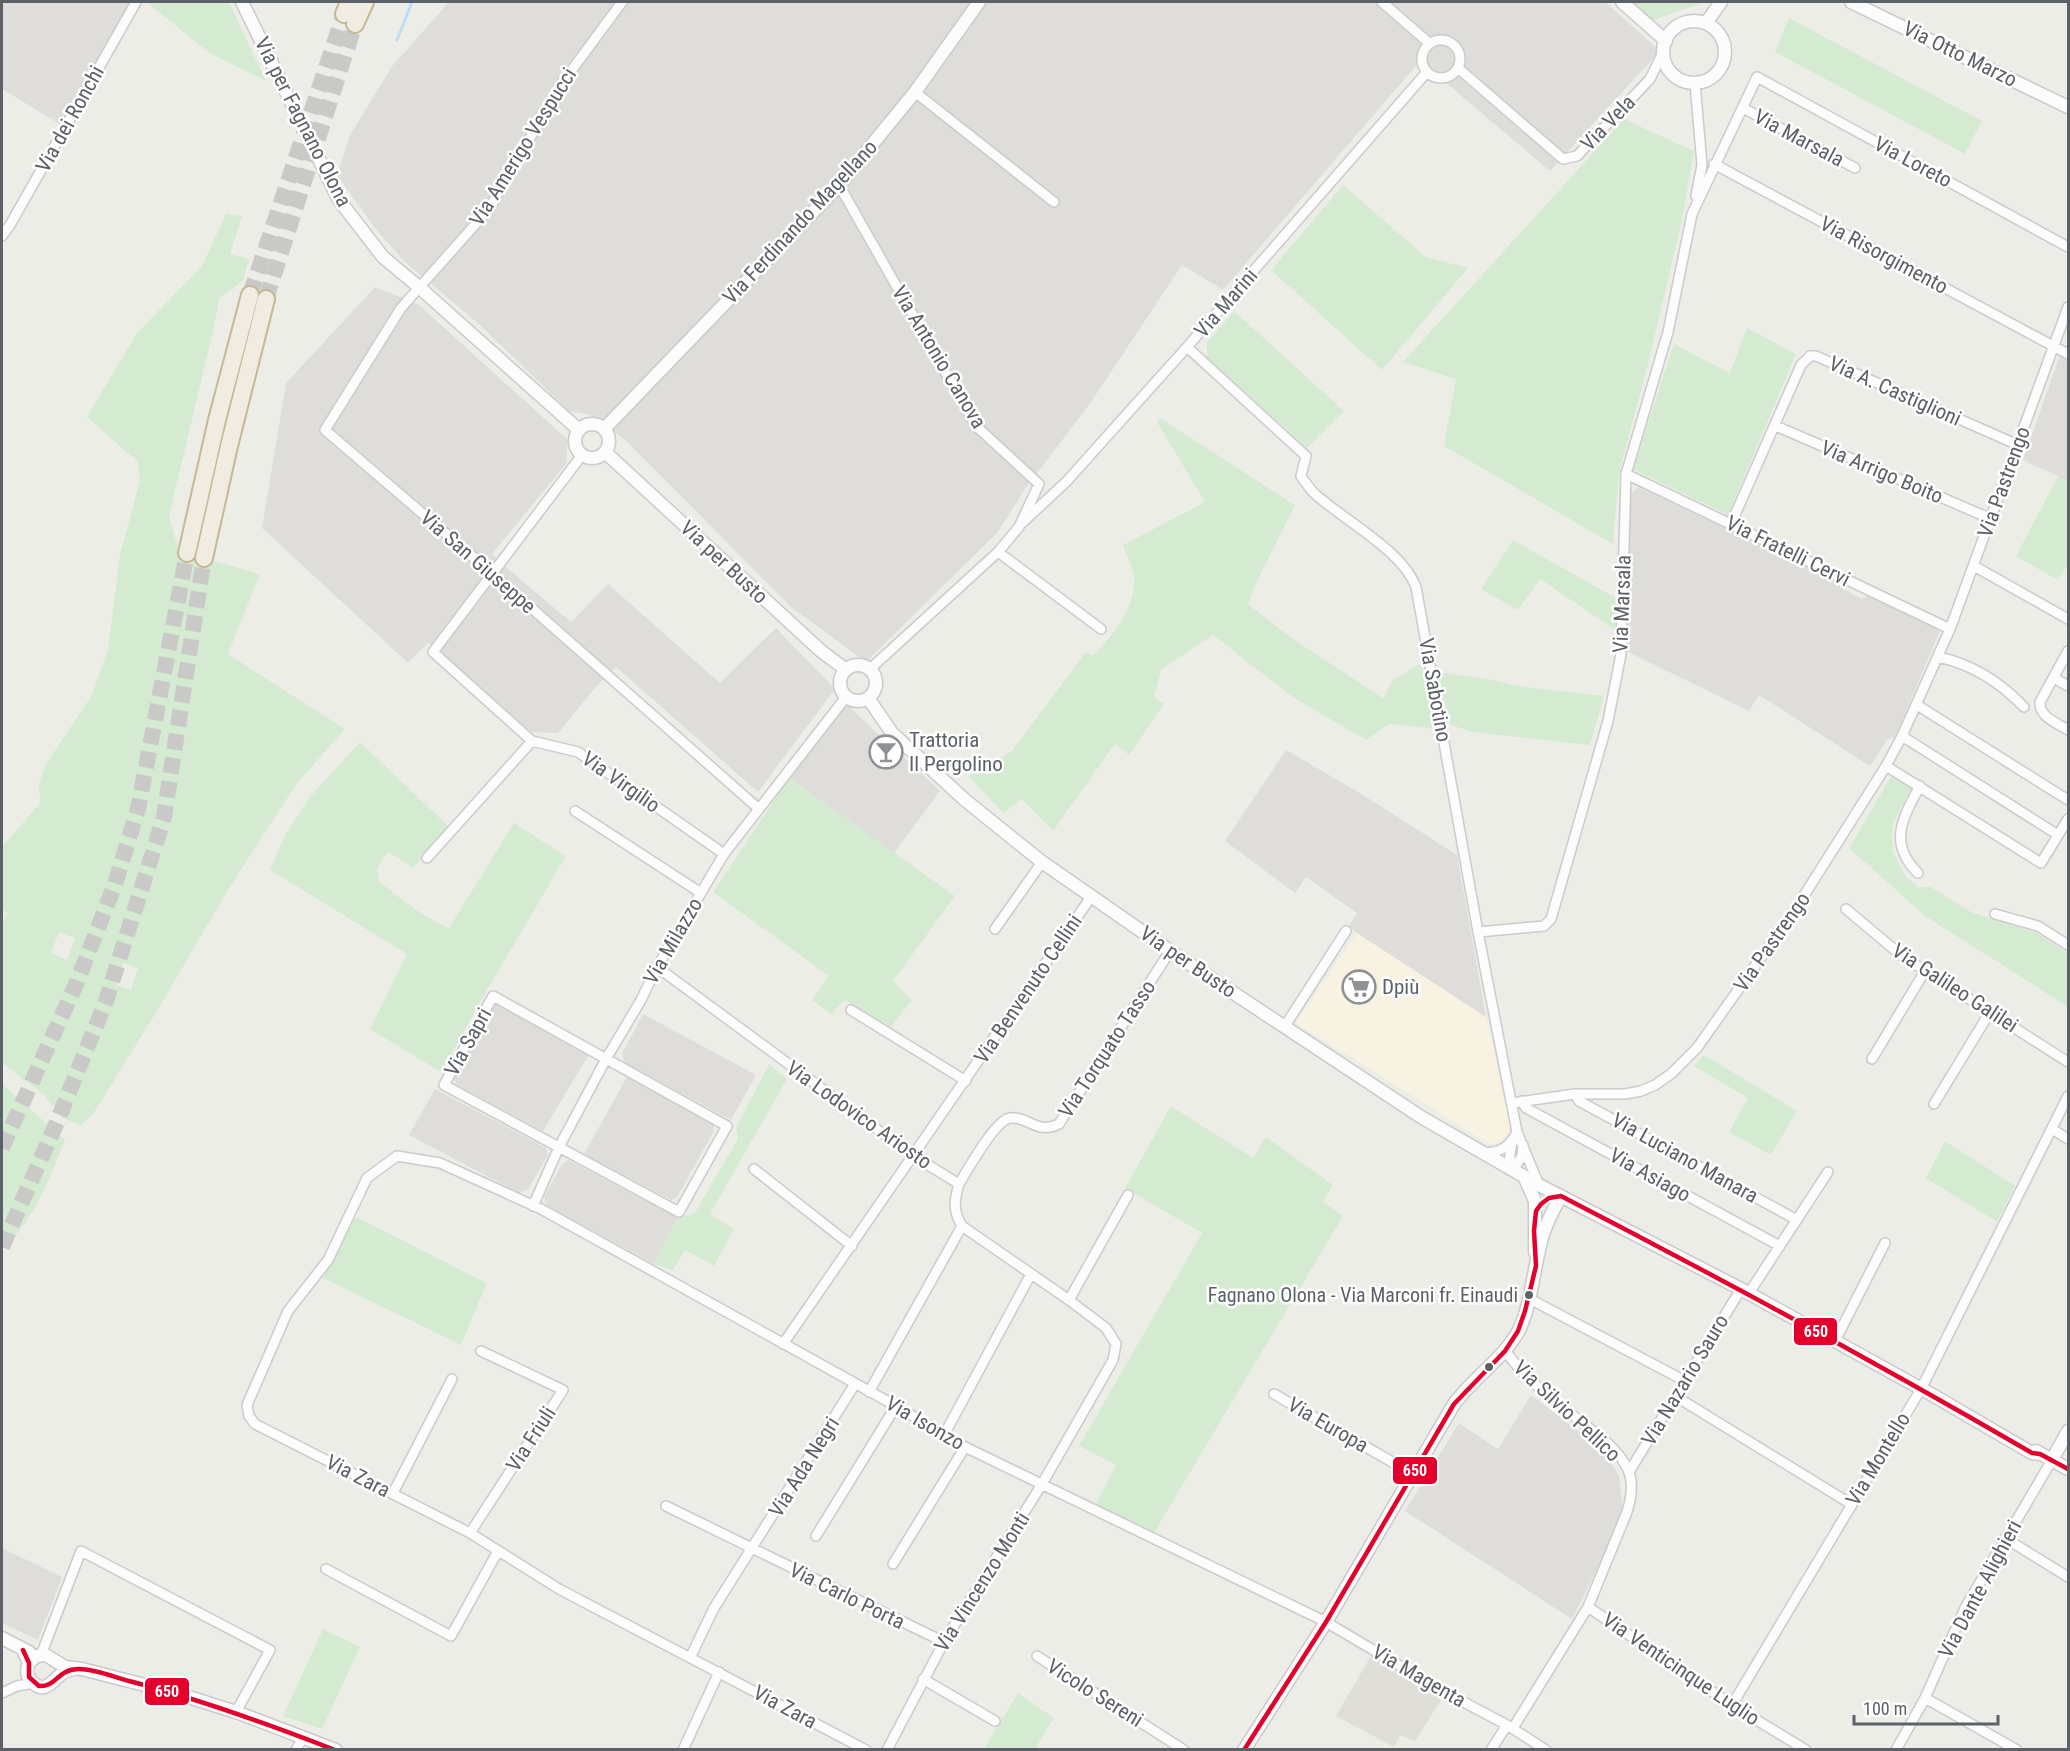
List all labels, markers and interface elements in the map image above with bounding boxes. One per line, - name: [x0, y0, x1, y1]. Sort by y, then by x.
- street label: Via Otto Marzo: [1899, 16, 2021, 92]
- street label: Via per Fagnano Olona: [250, 33, 356, 211]
- street label: Via dei Ronchi: [31, 62, 109, 176]
- street label: Via Amerigo Vespucci: [465, 64, 581, 230]
- street label: Via Vela: [1576, 90, 1640, 156]
- street label: Via Marsala: [1750, 104, 1848, 172]
- street label: Via Loreto: [1870, 132, 1956, 192]
- street label: Via Ferdinando Magellano: [718, 135, 882, 309]
- street label: Via Risorgimento: [1816, 211, 1952, 299]
- street label: Via Marini: [1190, 264, 1262, 342]
- street label: Via Antonio Canova: [887, 281, 991, 433]
- street label: Via A. Castiglioni: [1825, 351, 1965, 431]
- street label: Via Pastrengo: [1973, 423, 2035, 541]
- street label: Via Arrigo Boito: [1817, 435, 1947, 509]
- street label: Via San Giuseppe: [415, 505, 541, 619]
- street label: Via Fratelli Cervi: [1722, 511, 1854, 591]
- street label: Via per Busto: [675, 515, 773, 609]
- street label: Via Marsala: [1608, 554, 1636, 654]
- street label: Via Sabotino: [1414, 636, 1456, 744]
- place label: Trattoria Il Pergolino: [909, 728, 1003, 776]
- bar icon: Trattoria Il Pergolino: [868, 734, 904, 770]
- street label: Via Virgilio: [577, 746, 665, 818]
- street label: Via Pastrengo: [1729, 888, 1815, 996]
- street label: Via Milazzo: [639, 893, 707, 989]
- street label: Via Benvenuto Cellini: [969, 910, 1087, 1068]
- street label: Via per Busto: [1135, 921, 1241, 1003]
- street label: Via Galileo Galilei: [1888, 938, 2022, 1038]
- supermarket icon: Dpiù: [1341, 969, 1377, 1005]
- place label: Dpiù: [1382, 975, 1419, 999]
- street label: Via Torquato Tasso: [1054, 976, 1160, 1122]
- street label: Via Sapri: [440, 1004, 496, 1080]
- street label: Via Lodovico Ariosto: [782, 1056, 936, 1174]
- street label: Via Luciano Manara: [1608, 1108, 1762, 1208]
- street label: Via Asiago: [1605, 1143, 1695, 1207]
- place label: Fagnano Olona - Via Marconi fr. Einaudi: [1208, 1283, 1518, 1307]
- marker: Fagnano Olona - Via Marconi fr. Einaudi: [1523, 1289, 1535, 1301]
- street label: Via Nazario Sauro: [1637, 1310, 1733, 1450]
- line badge: 650: [1793, 1317, 1838, 1346]
- text: 650: [1804, 1322, 1828, 1341]
- street label: Via Silvio Pellico: [1509, 1355, 1625, 1467]
- unlabelled marker: [1483, 1361, 1495, 1373]
- street label: Via Isonzo: [881, 1391, 969, 1455]
- street label: Via Europa: [1283, 1392, 1373, 1458]
- street label: Via Friuli: [501, 1402, 561, 1476]
- street label: Via Montello: [1841, 1408, 1915, 1510]
- street label: Via Ada Negri: [764, 1413, 844, 1521]
- street label: Via Zara: [322, 1450, 394, 1502]
- line badge: 650: [1392, 1456, 1438, 1485]
- text: 650: [1403, 1461, 1427, 1480]
- street label: Via Vincenzo Monti: [929, 1508, 1035, 1656]
- street label: Via Dante Alighieri: [1934, 1516, 2026, 1662]
- street label: Via Carlo Porta: [785, 1558, 909, 1634]
- street label: Via Venticinque Luglio: [1598, 1608, 1764, 1730]
- street label: Via Magenta: [1368, 1640, 1470, 1712]
- street label: Vicolo Sereni: [1043, 1654, 1147, 1732]
- line badge: 650: [144, 1677, 190, 1706]
- street label: Via Zara: [749, 1680, 821, 1734]
- text: 650: [155, 1682, 179, 1701]
- scale bar: [1854, 1688, 1998, 1726]
- text: 100 m: [1863, 1698, 1907, 1719]

